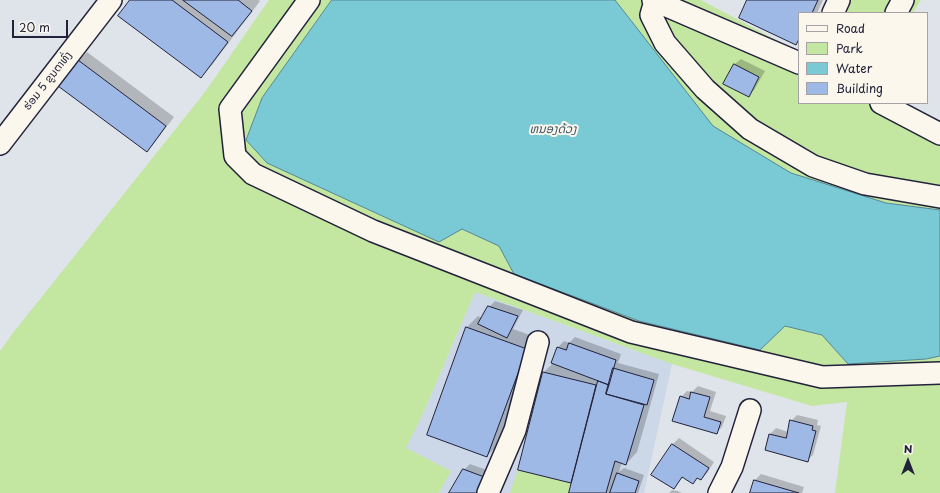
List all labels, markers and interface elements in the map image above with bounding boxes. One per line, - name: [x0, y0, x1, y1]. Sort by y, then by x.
- scale bar: [14, 12, 70, 38]
- legend: [798, 12, 928, 104]
- text: 20 m: [19, 18, 50, 36]
- text: Road: [836, 19, 865, 37]
- text: Park: [836, 39, 863, 57]
- street label: ຮ່ອມ 5 ຂູນຕາທົ່ງ: [21, 49, 75, 113]
- text: Water: [836, 59, 872, 77]
- text: Building: [836, 79, 883, 97]
- water label: ຫນອງດ້ວງ: [529, 123, 577, 137]
- text: N: [904, 440, 912, 457]
- north arrow: [888, 441, 928, 481]

